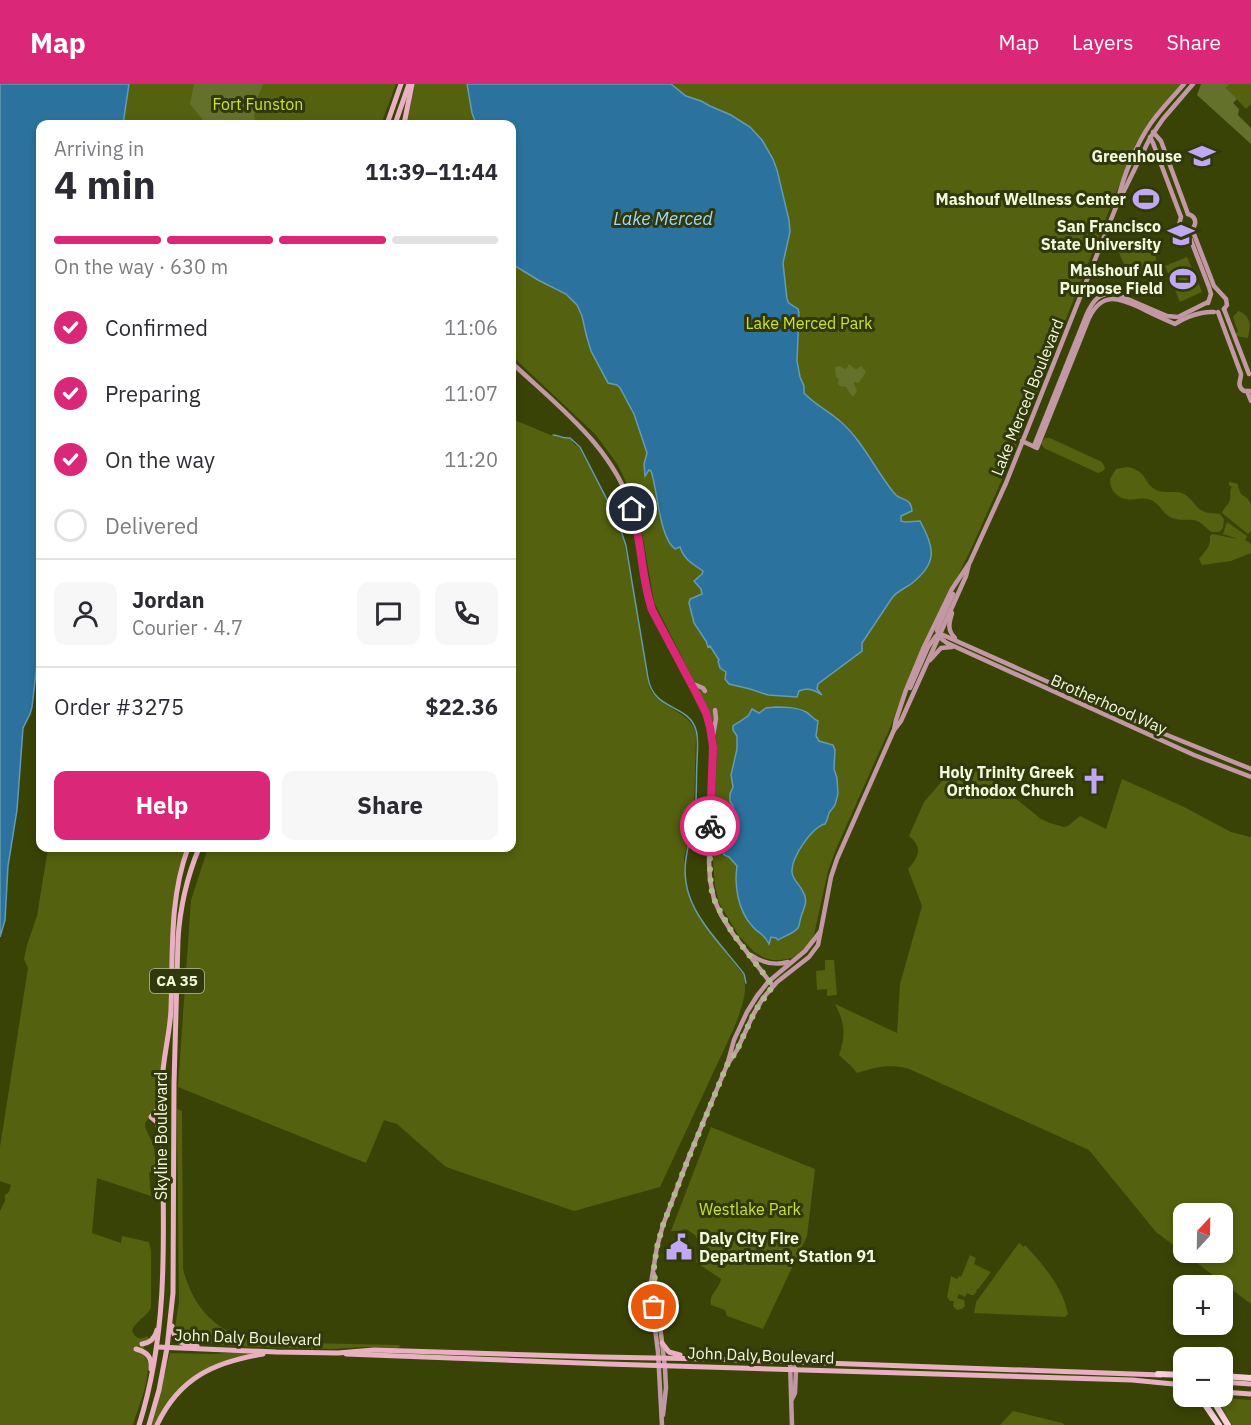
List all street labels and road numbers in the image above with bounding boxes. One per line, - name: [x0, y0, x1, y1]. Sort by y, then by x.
- street label: Lake Merced Boulevard: [986, 316, 1068, 478]
- street label: Brotherhood Way: [1048, 669, 1170, 739]
- road number: CA 35: [150, 969, 204, 993]
- street label: Skyline Boulevard: [151, 1072, 171, 1200]
- street label: John Daly Boulevard: [174, 1324, 322, 1350]
- street label: John Daly Boulevard: [687, 1342, 835, 1368]

